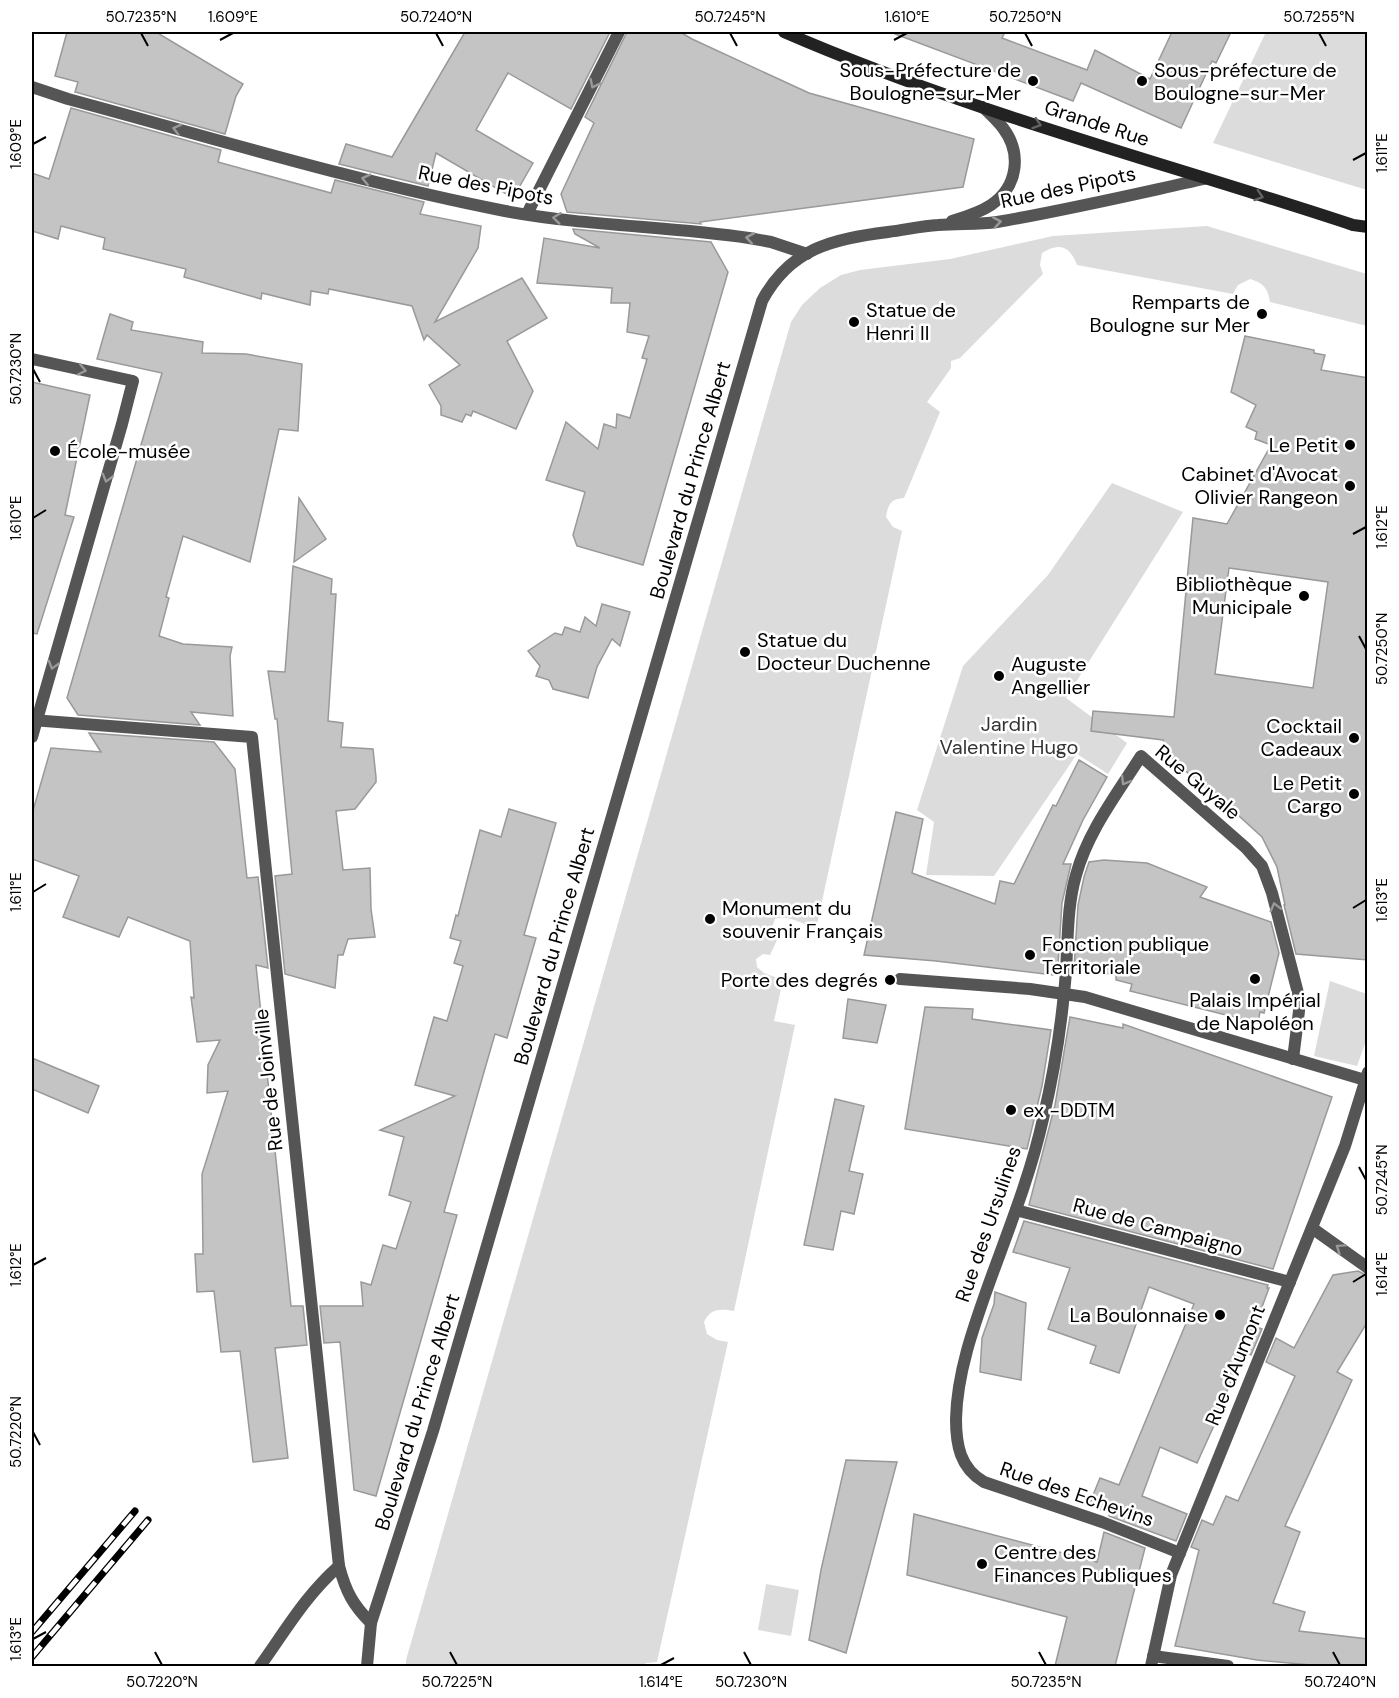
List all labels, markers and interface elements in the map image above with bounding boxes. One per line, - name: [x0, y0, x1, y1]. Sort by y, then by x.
- text: 50.7235°N: [105, 7, 177, 27]
- text: 1.609°E: [208, 7, 258, 27]
- text: 50.7240°N: [400, 7, 472, 27]
- text: 50.7245°N: [694, 7, 766, 27]
- text: 1.610°E: [884, 7, 930, 27]
- text: 50.7250°N: [989, 7, 1061, 27]
- text: 50.7255°N: [1283, 7, 1355, 27]
- place label: Sous-Préfecture de Boulogne-sur-Mer: [839, 57, 1021, 106]
- place label: Sous-préfecture de Boulogne-sur-Mer: [1154, 57, 1337, 106]
- marker: Sous-Préfecture de Boulogne-sur-Mer: [1026, 74, 1040, 88]
- marker: Sous-préfecture de Boulogne-sur-Mer: [1135, 74, 1149, 88]
- one-way arrow: [589, 78, 601, 89]
- street label: Grande Rue: [1041, 94, 1153, 152]
- one-way arrow: [1031, 117, 1042, 130]
- text: 1.609°E: [6, 119, 26, 169]
- one-way arrow: [173, 123, 183, 136]
- text: 1.611°E: [1372, 133, 1392, 173]
- street label: Rue des Pipots: [416, 159, 556, 211]
- street label: Rue des Pipots: [998, 160, 1138, 214]
- one-way arrow: [361, 174, 371, 187]
- one-way arrow: [1254, 189, 1264, 202]
- one-way arrow: [552, 213, 561, 225]
- one-way arrow: [993, 216, 1002, 228]
- one-way arrow: [746, 233, 755, 245]
- place label: Remparts de Boulogne sur Mer: [1090, 289, 1250, 338]
- place label: Statue de Henri II: [866, 297, 956, 346]
- marker: Remparts de Boulogne sur Mer: [1255, 307, 1269, 321]
- marker: Statue de Henri II: [847, 315, 861, 329]
- text: 50.7230°N: [6, 333, 26, 405]
- street label: Boulevard du Prince Albert: [644, 358, 736, 602]
- one-way arrow: [77, 363, 87, 376]
- place label: Le Petit: [1269, 432, 1338, 458]
- place label: École-musée: [67, 438, 190, 464]
- marker: Le Petit: [1343, 438, 1357, 452]
- marker: École-musée: [48, 444, 62, 458]
- place label: Cabinet d'Avocat Olivier Rangeon: [1181, 461, 1338, 510]
- one-way arrow: [102, 472, 114, 483]
- marker: Cabinet d'Avocat Olivier Rangeon: [1343, 479, 1357, 493]
- text: 1.610°E: [6, 495, 26, 541]
- text: 1.612°E: [1372, 505, 1392, 549]
- place label: Bibliothèque Municipale: [1176, 571, 1292, 620]
- marker: Bibliothèque Municipale: [1297, 589, 1311, 603]
- text: 50.7250°N: [1372, 613, 1392, 685]
- place label: Statue du Docteur Duchenne: [757, 627, 931, 676]
- marker: Statue du Docteur Duchenne: [738, 645, 752, 659]
- place label: Auguste Angellier: [1011, 651, 1090, 700]
- one-way arrow: [47, 660, 60, 670]
- marker: Auguste Angellier: [992, 669, 1006, 683]
- park label: Jardin Valentine Hugo: [940, 711, 1078, 760]
- place label: Cocktail Cadeaux: [1261, 713, 1342, 762]
- marker: Cocktail Cadeaux: [1347, 731, 1361, 745]
- street label: Rue Guyale: [1150, 739, 1246, 825]
- place label: Le Petit Cargo: [1273, 770, 1342, 819]
- one-way arrow: [1120, 775, 1132, 785]
- marker: Le Petit Cargo: [1347, 787, 1361, 801]
- street label: Boulevard du Prince Albert: [508, 824, 600, 1068]
- text: 1.611°E: [6, 872, 26, 912]
- text: 1.613°E: [1372, 878, 1392, 922]
- place label: Monument du souvenir Français: [722, 895, 883, 944]
- one-way arrow: [1270, 902, 1283, 912]
- marker: Monument du souvenir Français: [703, 912, 717, 926]
- place label: Fonction publique Territoriale: [1042, 931, 1209, 980]
- marker: Fonction publique Territoriale: [1023, 948, 1037, 962]
- place label: Porte des degrés: [721, 967, 878, 993]
- marker: Palais Impérial de Napoléon: [1248, 972, 1262, 986]
- marker: Porte des degrés: [883, 973, 897, 987]
- place label: Palais Impérial de Napoléon: [1189, 987, 1321, 1036]
- street label: Rue de Joinville: [248, 1008, 288, 1152]
- place label: ex -DDTM: [1023, 1097, 1115, 1123]
- marker: ex -DDTM: [1004, 1103, 1018, 1117]
- street label: Rue des Ursulines: [949, 1143, 1027, 1305]
- text: 50.7245°N: [1372, 1144, 1392, 1216]
- street label: Rue de Campaigno: [1070, 1192, 1246, 1262]
- text: 1.612°E: [6, 1243, 26, 1287]
- one-way arrow: [1335, 1244, 1346, 1255]
- text: 1.614°E: [1372, 1252, 1392, 1296]
- street label: Boulevard du Prince Albert: [369, 1290, 465, 1534]
- street label: Rue d'Aumont: [1199, 1301, 1271, 1429]
- place label: La Boulonnaise: [1070, 1302, 1208, 1328]
- marker: La Boulonnaise: [1213, 1308, 1227, 1322]
- text: 50.7220°N: [6, 1396, 26, 1468]
- street label: Rue des Echevins: [996, 1455, 1158, 1533]
- place label: Centre des Finances Publiques: [994, 1539, 1172, 1588]
- marker: Centre des Finances Publiques: [975, 1557, 989, 1571]
- text: 1.613°E: [6, 1617, 26, 1661]
- text: 50.7220°N: [126, 1672, 198, 1692]
- text: 50.7225°N: [422, 1672, 492, 1692]
- text: 1.614°E: [639, 1672, 683, 1692]
- text: 50.7230°N: [715, 1672, 787, 1692]
- text: 50.7235°N: [1010, 1672, 1082, 1692]
- text: 50.7240°N: [1304, 1672, 1376, 1692]

